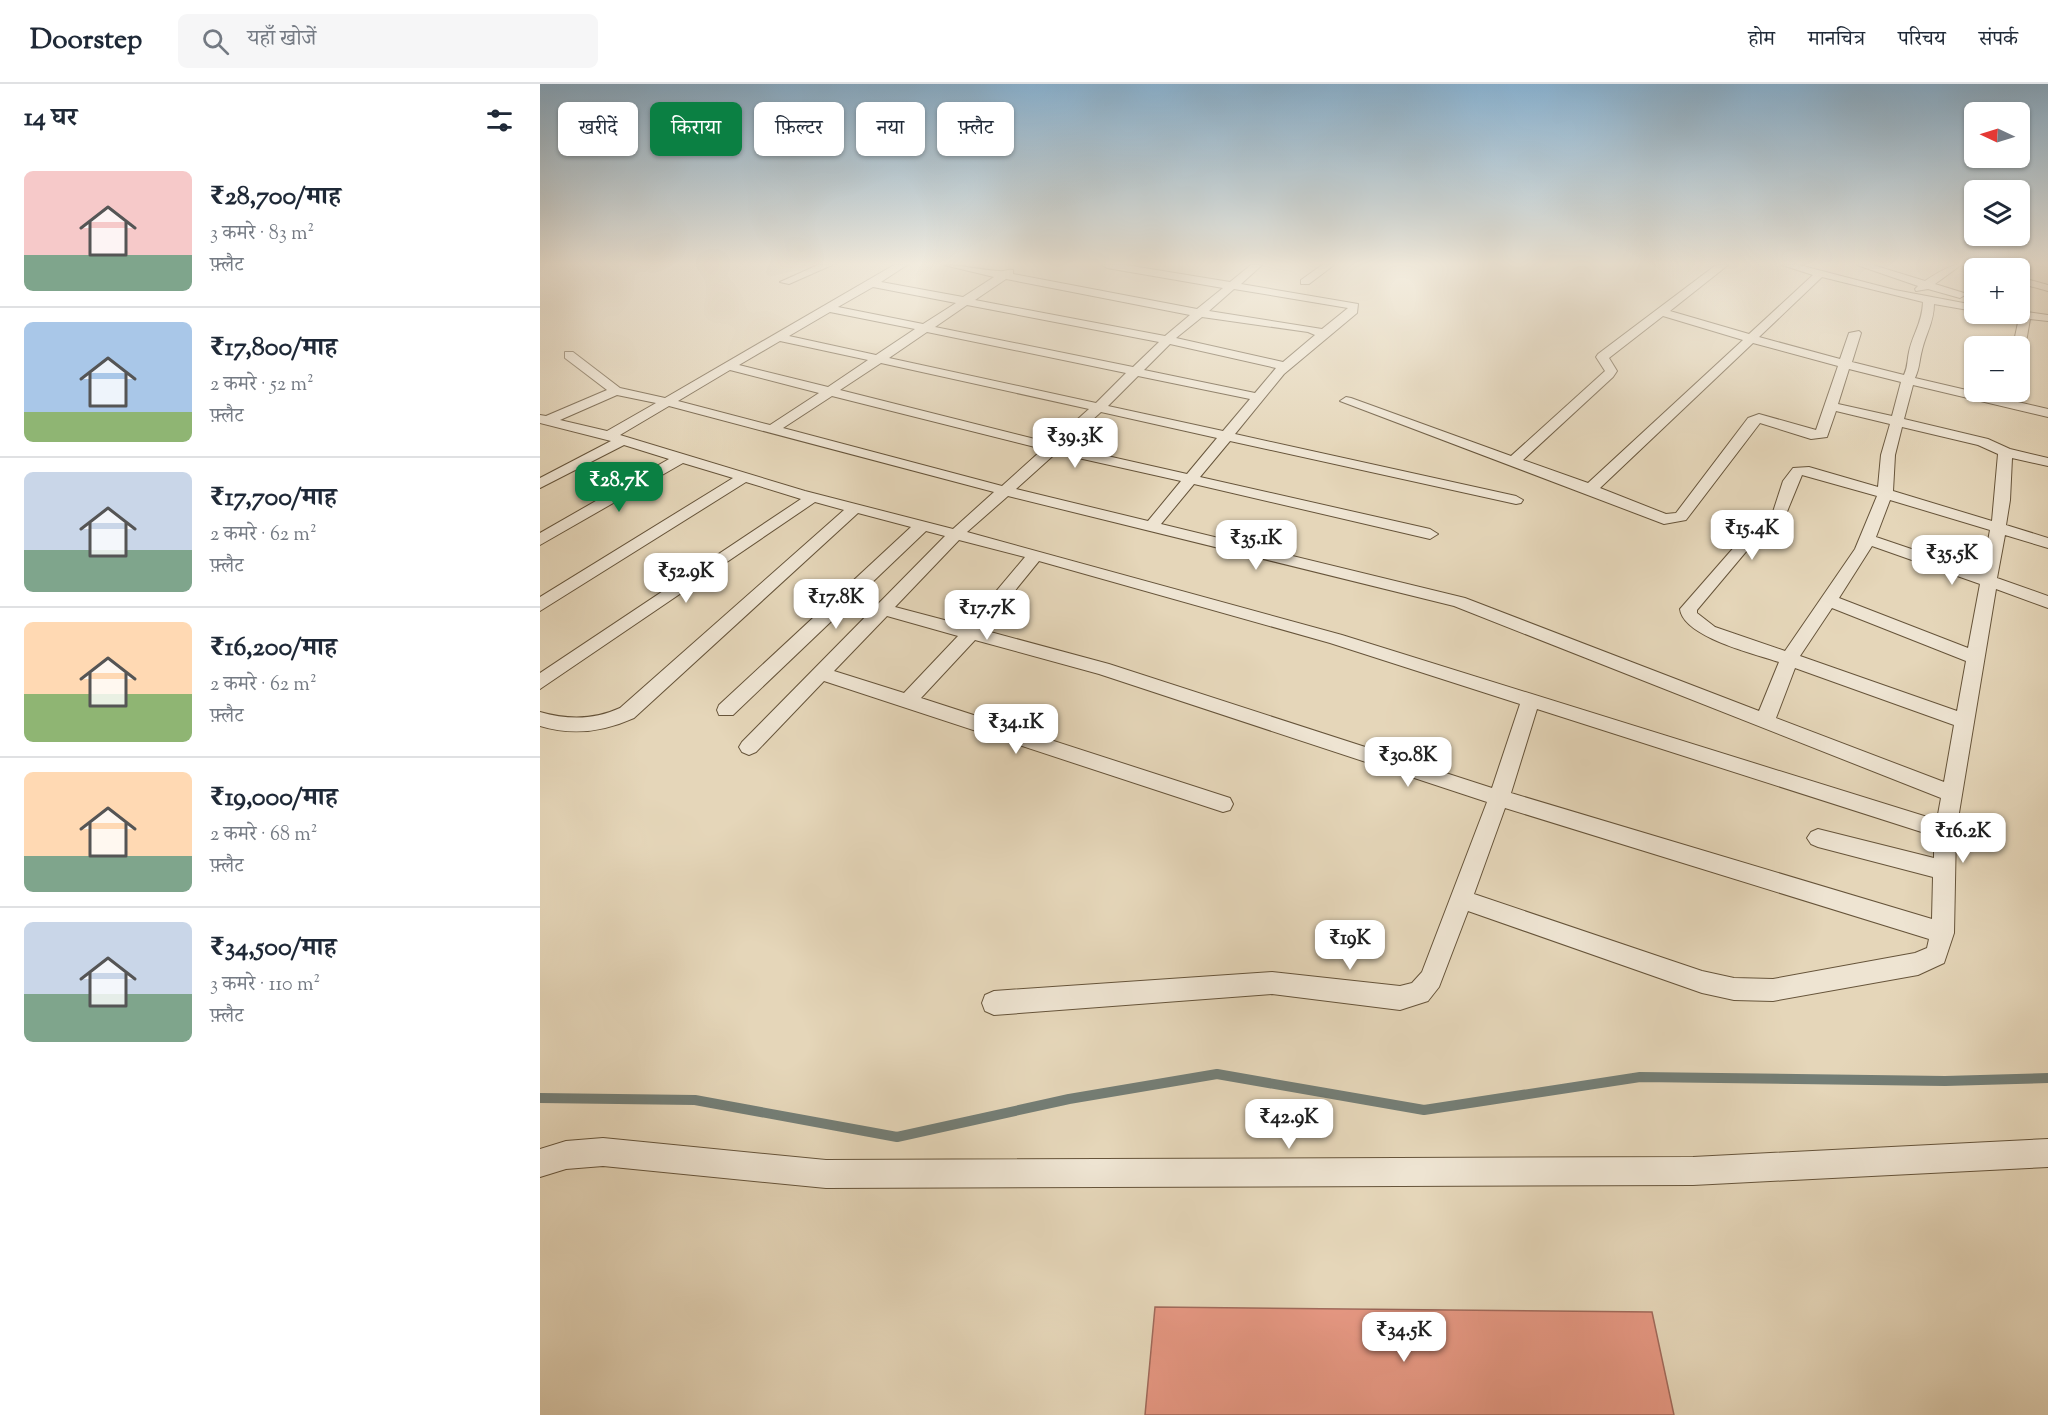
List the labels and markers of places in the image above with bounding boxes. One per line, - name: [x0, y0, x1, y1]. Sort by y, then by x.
- pin: ₹39.3K: [1026, 418, 1124, 469]
- pin: ₹28.7K: [570, 462, 668, 513]
- pin: ₹15.4K: [1703, 510, 1801, 561]
- pin: ₹35.1K: [1207, 520, 1305, 571]
- pin: ₹35.5K: [1903, 535, 2001, 586]
- pin: ₹52.9K: [637, 553, 735, 604]
- pin: ₹17.8K: [787, 579, 885, 630]
- pin: ₹17.7K: [938, 590, 1036, 641]
- pin: ₹34.1K: [967, 704, 1065, 755]
- pin: ₹30.8K: [1359, 737, 1457, 788]
- pin: ₹16.2K: [1914, 813, 2012, 864]
- pin: ₹19K: [1314, 920, 1386, 971]
- pin: ₹42.9K: [1240, 1099, 1338, 1150]
- pin: ₹34.5K: [1355, 1312, 1453, 1363]

